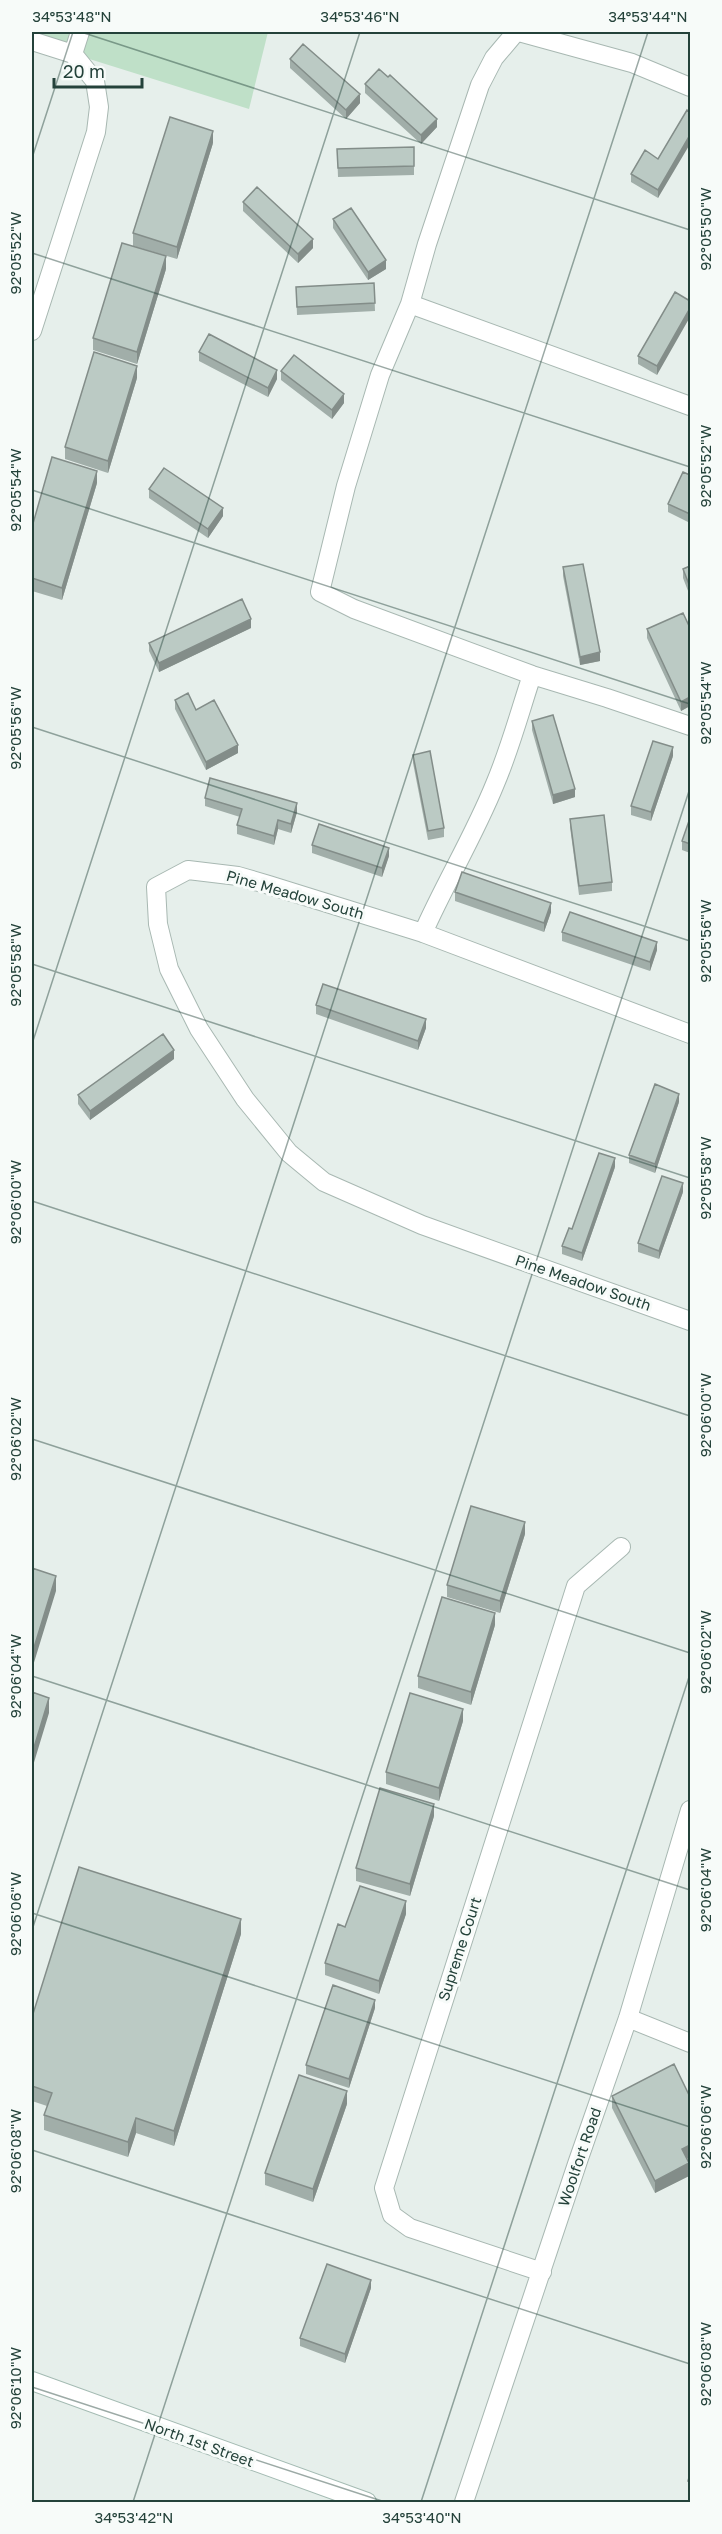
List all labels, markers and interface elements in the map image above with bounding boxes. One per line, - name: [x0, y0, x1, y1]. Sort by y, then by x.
- text: 34°53'48"N: [32, 7, 112, 25]
- text: 34°53'46"N: [320, 7, 400, 25]
- text: 34°53'44"N: [608, 7, 688, 25]
- scale bar: [54, 51, 142, 89]
- text: 20 m: [63, 60, 105, 82]
- text: 92°05'50"W: [696, 187, 714, 271]
- text: 92°05'52"W: [6, 212, 24, 294]
- text: 92°05'52"W: [696, 425, 714, 507]
- text: 92°05'54"W: [6, 448, 24, 532]
- text: 92°05'54"W: [696, 661, 714, 745]
- text: 92°05'56"W: [6, 686, 24, 770]
- street label: Pine Meadow South: [224, 866, 366, 922]
- text: 92°05'56"W: [696, 899, 714, 983]
- text: 92°05'58"W: [6, 923, 24, 1007]
- text: 92°05'58"W: [696, 1136, 714, 1220]
- text: 92°06'00"W: [6, 1160, 24, 1244]
- street label: Pine Meadow South: [513, 1250, 654, 1314]
- text: 92°06'00"W: [696, 1373, 714, 1457]
- text: 92°06'02"W: [6, 1397, 24, 1481]
- text: 92°06'02"W: [696, 1610, 714, 1694]
- text: 92°06'04"W: [6, 1634, 24, 1718]
- text: 92°06'04"W: [696, 1848, 714, 1932]
- text: 92°06'06"W: [6, 1872, 24, 1956]
- street label: Supreme Court: [434, 1894, 484, 2003]
- text: 92°06'06"W: [696, 2085, 714, 2169]
- street label: Woolfort Road: [554, 2105, 604, 2208]
- text: 92°06'08"W: [6, 2109, 24, 2193]
- text: 92°06'08"W: [696, 2322, 714, 2406]
- text: 92°06'10"W: [6, 2347, 24, 2429]
- street label: North 1st Street: [142, 2414, 256, 2470]
- text: 34°53'42"N: [95, 2508, 173, 2526]
- text: 34°53'40"N: [382, 2508, 462, 2526]

